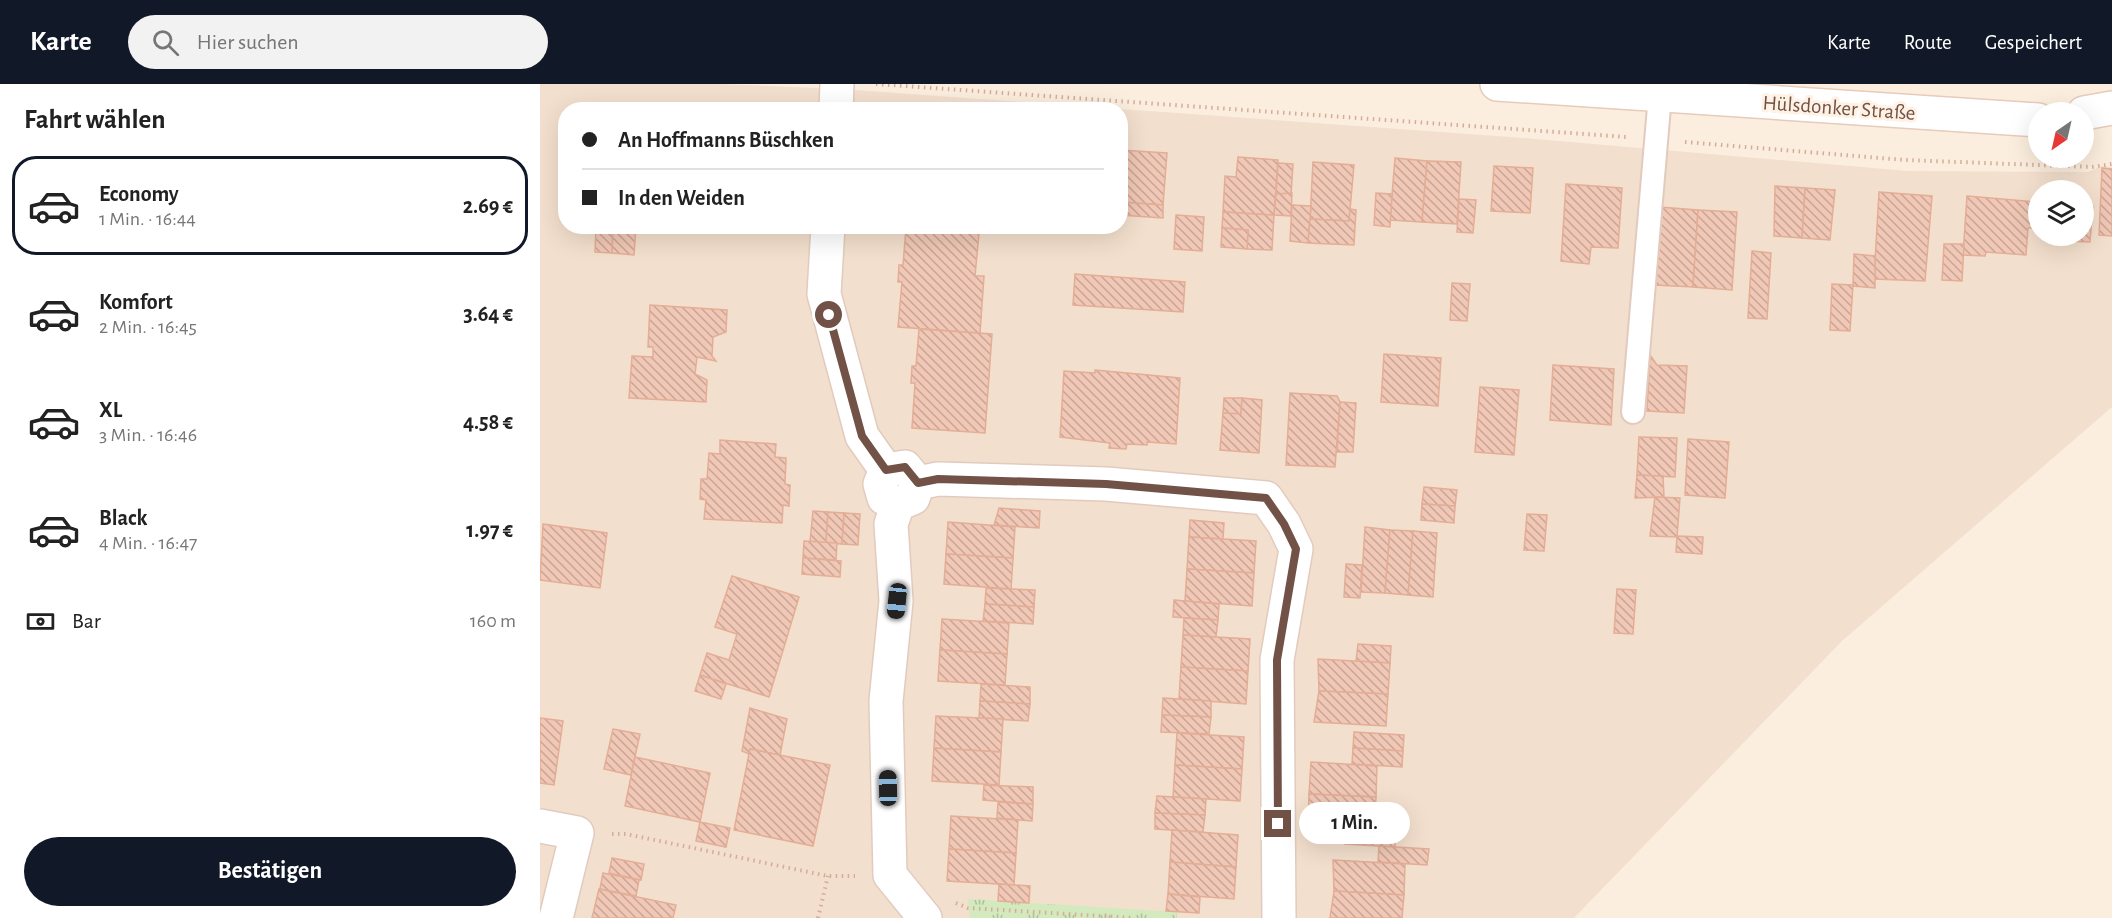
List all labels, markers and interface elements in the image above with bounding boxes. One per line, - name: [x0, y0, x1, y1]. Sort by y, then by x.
- search box: [128, 15, 548, 69]
- icon: search: [149, 26, 182, 59]
- text: Karte: [30, 28, 92, 56]
- text: Hier suchen: [197, 31, 299, 53]
- text: Karte: [1827, 32, 1871, 53]
- text: Route: [1904, 32, 1952, 53]
- text: Gespeichert: [1985, 32, 2082, 53]
- street label: Hülsdonker Straße: [1762, 92, 1916, 124]
- north arrow: [2028, 102, 2094, 168]
- map controls: [2028, 102, 2094, 246]
- text: Fahrt wählen: [24, 106, 166, 133]
- text: An Hoffmanns Büschken: [618, 129, 834, 151]
- icon: car: [27, 179, 81, 233]
- button: layers: [2028, 180, 2094, 246]
- text: Economy: [99, 183, 179, 205]
- text: In den Weiden: [618, 187, 745, 209]
- text: 2.69 €: [463, 195, 513, 217]
- text: 1 Min. · 16:44: [99, 209, 196, 229]
- icon: car: [27, 287, 81, 341]
- text: Komfort: [99, 291, 173, 313]
- route start: [815, 301, 842, 328]
- text: 3.64 €: [463, 303, 513, 325]
- text: 2 Min. · 16:45: [99, 317, 197, 337]
- icon: car: [27, 395, 81, 449]
- text: XL: [99, 399, 122, 421]
- text: 4.58 €: [463, 411, 513, 433]
- text: 3 Min. · 16:46: [99, 425, 197, 445]
- icon: car: [27, 503, 81, 557]
- text: Black: [99, 507, 147, 529]
- text: 1.97 €: [466, 519, 513, 541]
- text: 4 Min. · 16:47: [99, 533, 197, 553]
- car: [886, 582, 908, 620]
- icon: cash: [24, 605, 57, 638]
- text: Bar: [72, 610, 101, 632]
- text: 160 m: [470, 611, 516, 631]
- car: [879, 770, 897, 806]
- callout: 1 Min.: [1299, 803, 1410, 845]
- route end: [1264, 810, 1291, 837]
- text: 1 Min.: [1331, 813, 1378, 833]
- button: Bestätigen: [24, 837, 516, 906]

